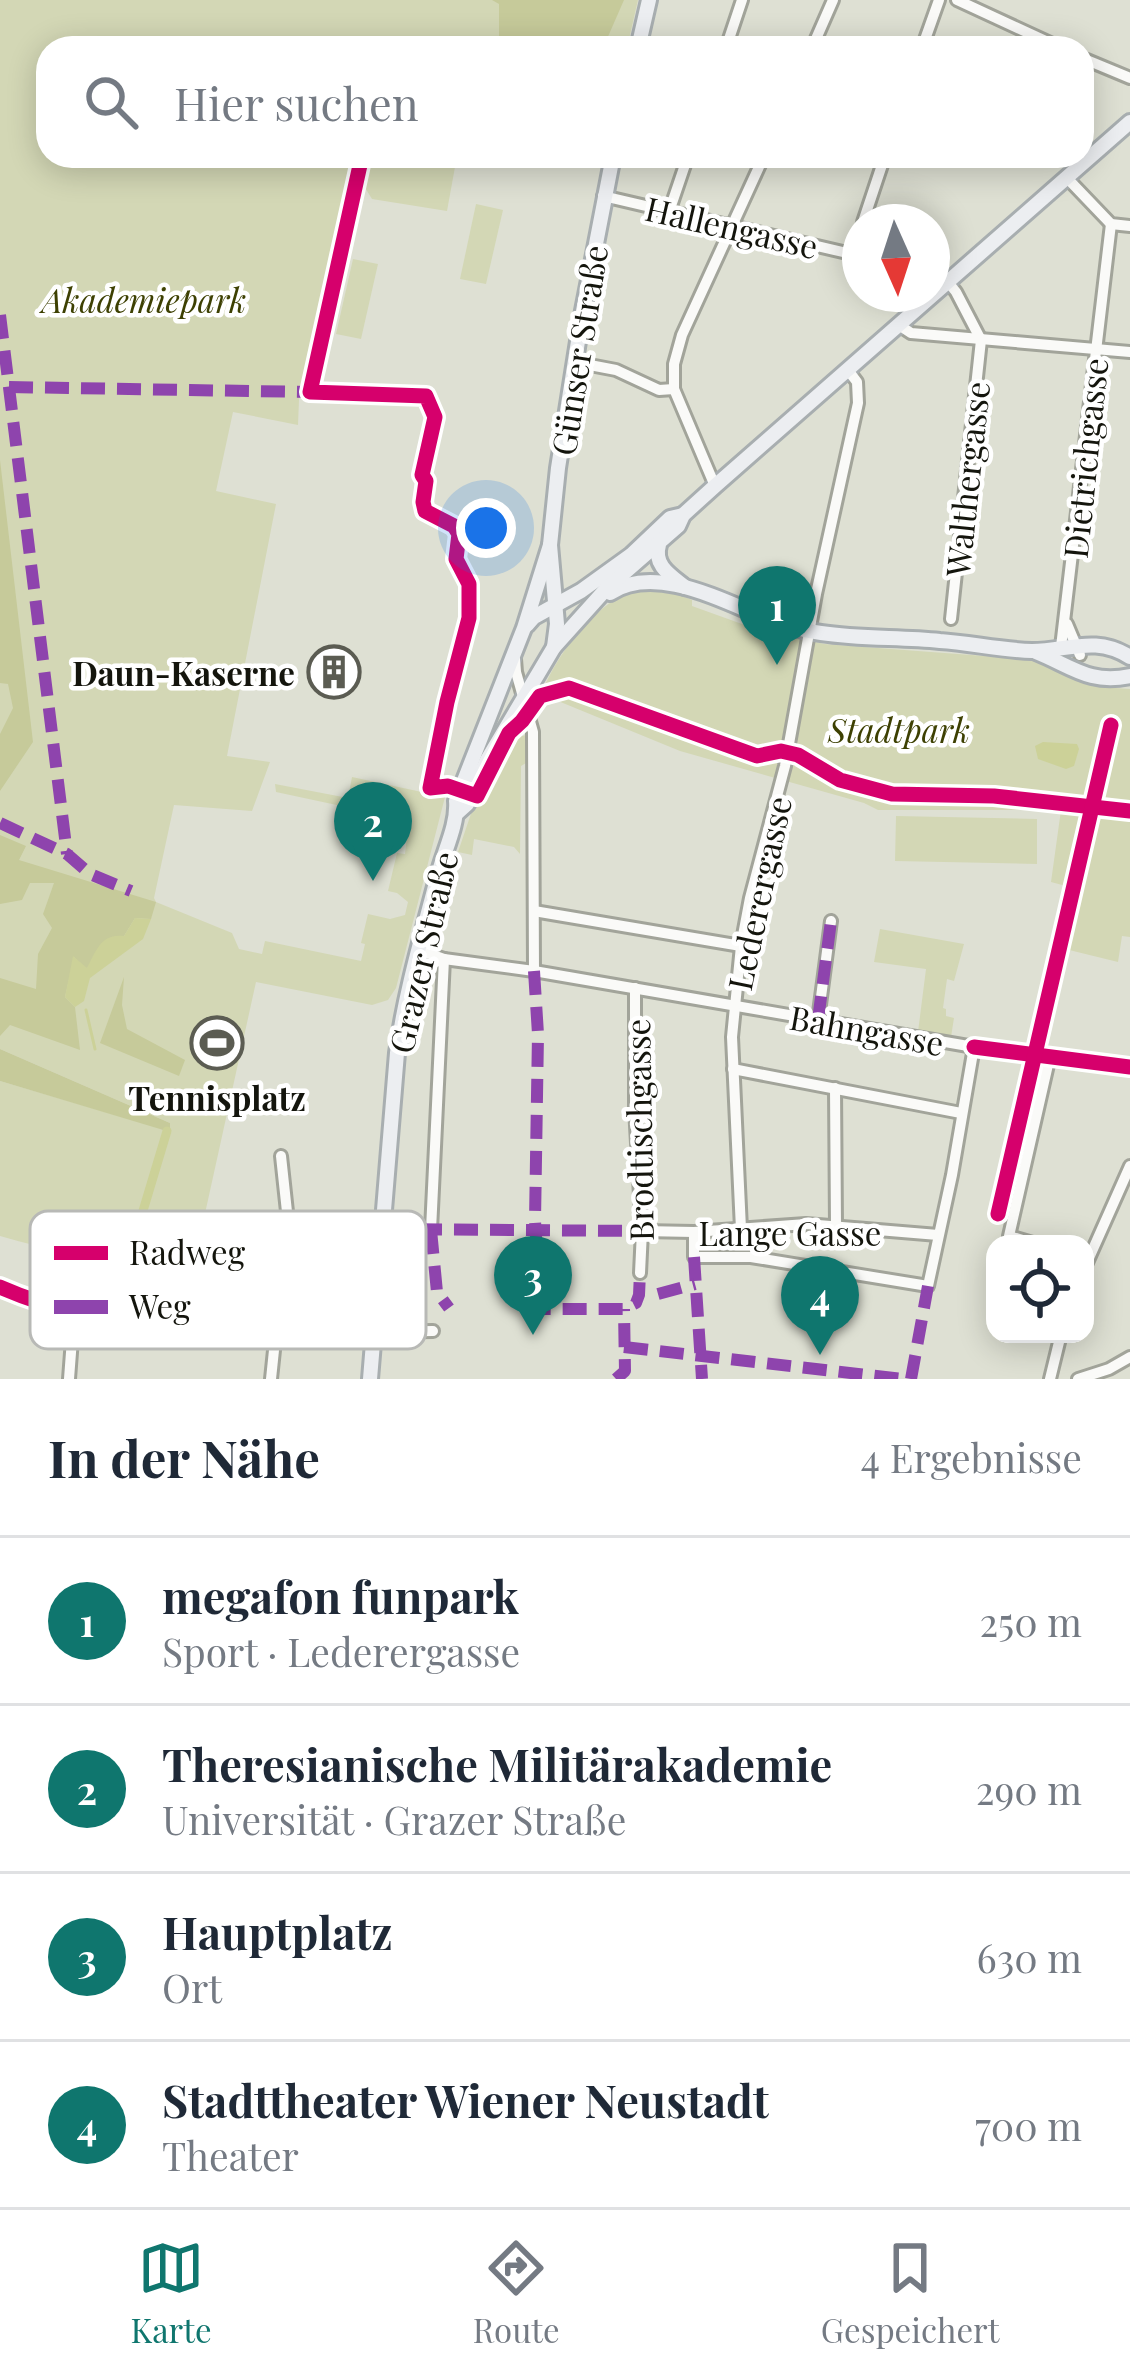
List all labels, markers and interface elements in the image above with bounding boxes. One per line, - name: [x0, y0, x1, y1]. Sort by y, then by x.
- search box: [36, 36, 1094, 168]
- icon: search: [78, 69, 144, 135]
- text: Hier suchen: [174, 72, 419, 132]
- street label: Hallengasse: [642, 185, 822, 267]
- north arrow: [842, 204, 950, 312]
- street label: Günser Straße: [540, 242, 616, 458]
- park label: Akademiepark: [39, 277, 246, 321]
- street label: Dietrichgasse: [1052, 356, 1116, 560]
- street label: Walthergasse: [934, 379, 998, 580]
- your location: [456, 498, 516, 558]
- pin: 1: [738, 566, 816, 665]
- building icon: Daun-Kaserne: [306, 644, 362, 700]
- place label: Daun-Kaserne: [72, 650, 295, 694]
- park label: Stadtpark: [827, 707, 970, 751]
- pin: 2: [334, 782, 412, 881]
- street label: Lederergasse: [716, 792, 800, 994]
- street label: Grazer Straße: [377, 847, 467, 1057]
- street label: Bahngasse: [787, 994, 947, 1064]
- sports icon: Tennisplatz: [189, 1015, 245, 1071]
- street label: Brodtischgasse: [614, 1018, 662, 1242]
- place label: Tennisplatz: [128, 1075, 306, 1119]
- street label: Lange Gasse: [699, 1210, 881, 1254]
- legend: [30, 1211, 426, 1349]
- text: Radweg: [129, 1229, 246, 1273]
- map controls: [986, 1235, 1094, 1343]
- button: locate: [986, 1235, 1094, 1343]
- pin: 3: [494, 1236, 572, 1335]
- pin: 4: [781, 1256, 859, 1355]
- text: Weg: [128, 1283, 191, 1327]
- text: In der Nähe: [48, 1423, 320, 1491]
- text: 4 Ergebnisse: [861, 1431, 1082, 1483]
- text: megafon funpark: [162, 1565, 519, 1625]
- text: 1: [80, 1595, 94, 1647]
- text: 250 m: [979, 1595, 1082, 1647]
- text: Sport · Lederergasse: [162, 1625, 520, 1677]
- text: Theresianische Militärakademie: [162, 1733, 832, 1793]
- text: 2: [77, 1763, 97, 1815]
- text: 290 m: [976, 1763, 1082, 1815]
- text: Universität · Grazer Straße: [162, 1793, 626, 1845]
- text: Hauptplatz: [162, 1901, 393, 1961]
- text: 3: [77, 1931, 97, 1983]
- text: 630 m: [977, 1931, 1082, 1983]
- text: Ort: [162, 1961, 222, 2013]
- text: Stadttheater Wiener Neustadt: [162, 2069, 769, 2129]
- text: 4: [77, 2099, 97, 2151]
- text: 700 m: [975, 2099, 1082, 2151]
- text: Theater: [162, 2129, 299, 2181]
- tab: Karte: [131, 2235, 212, 2351]
- tab: Route: [473, 2235, 560, 2351]
- tab: Gespeichert: [821, 2235, 999, 2351]

